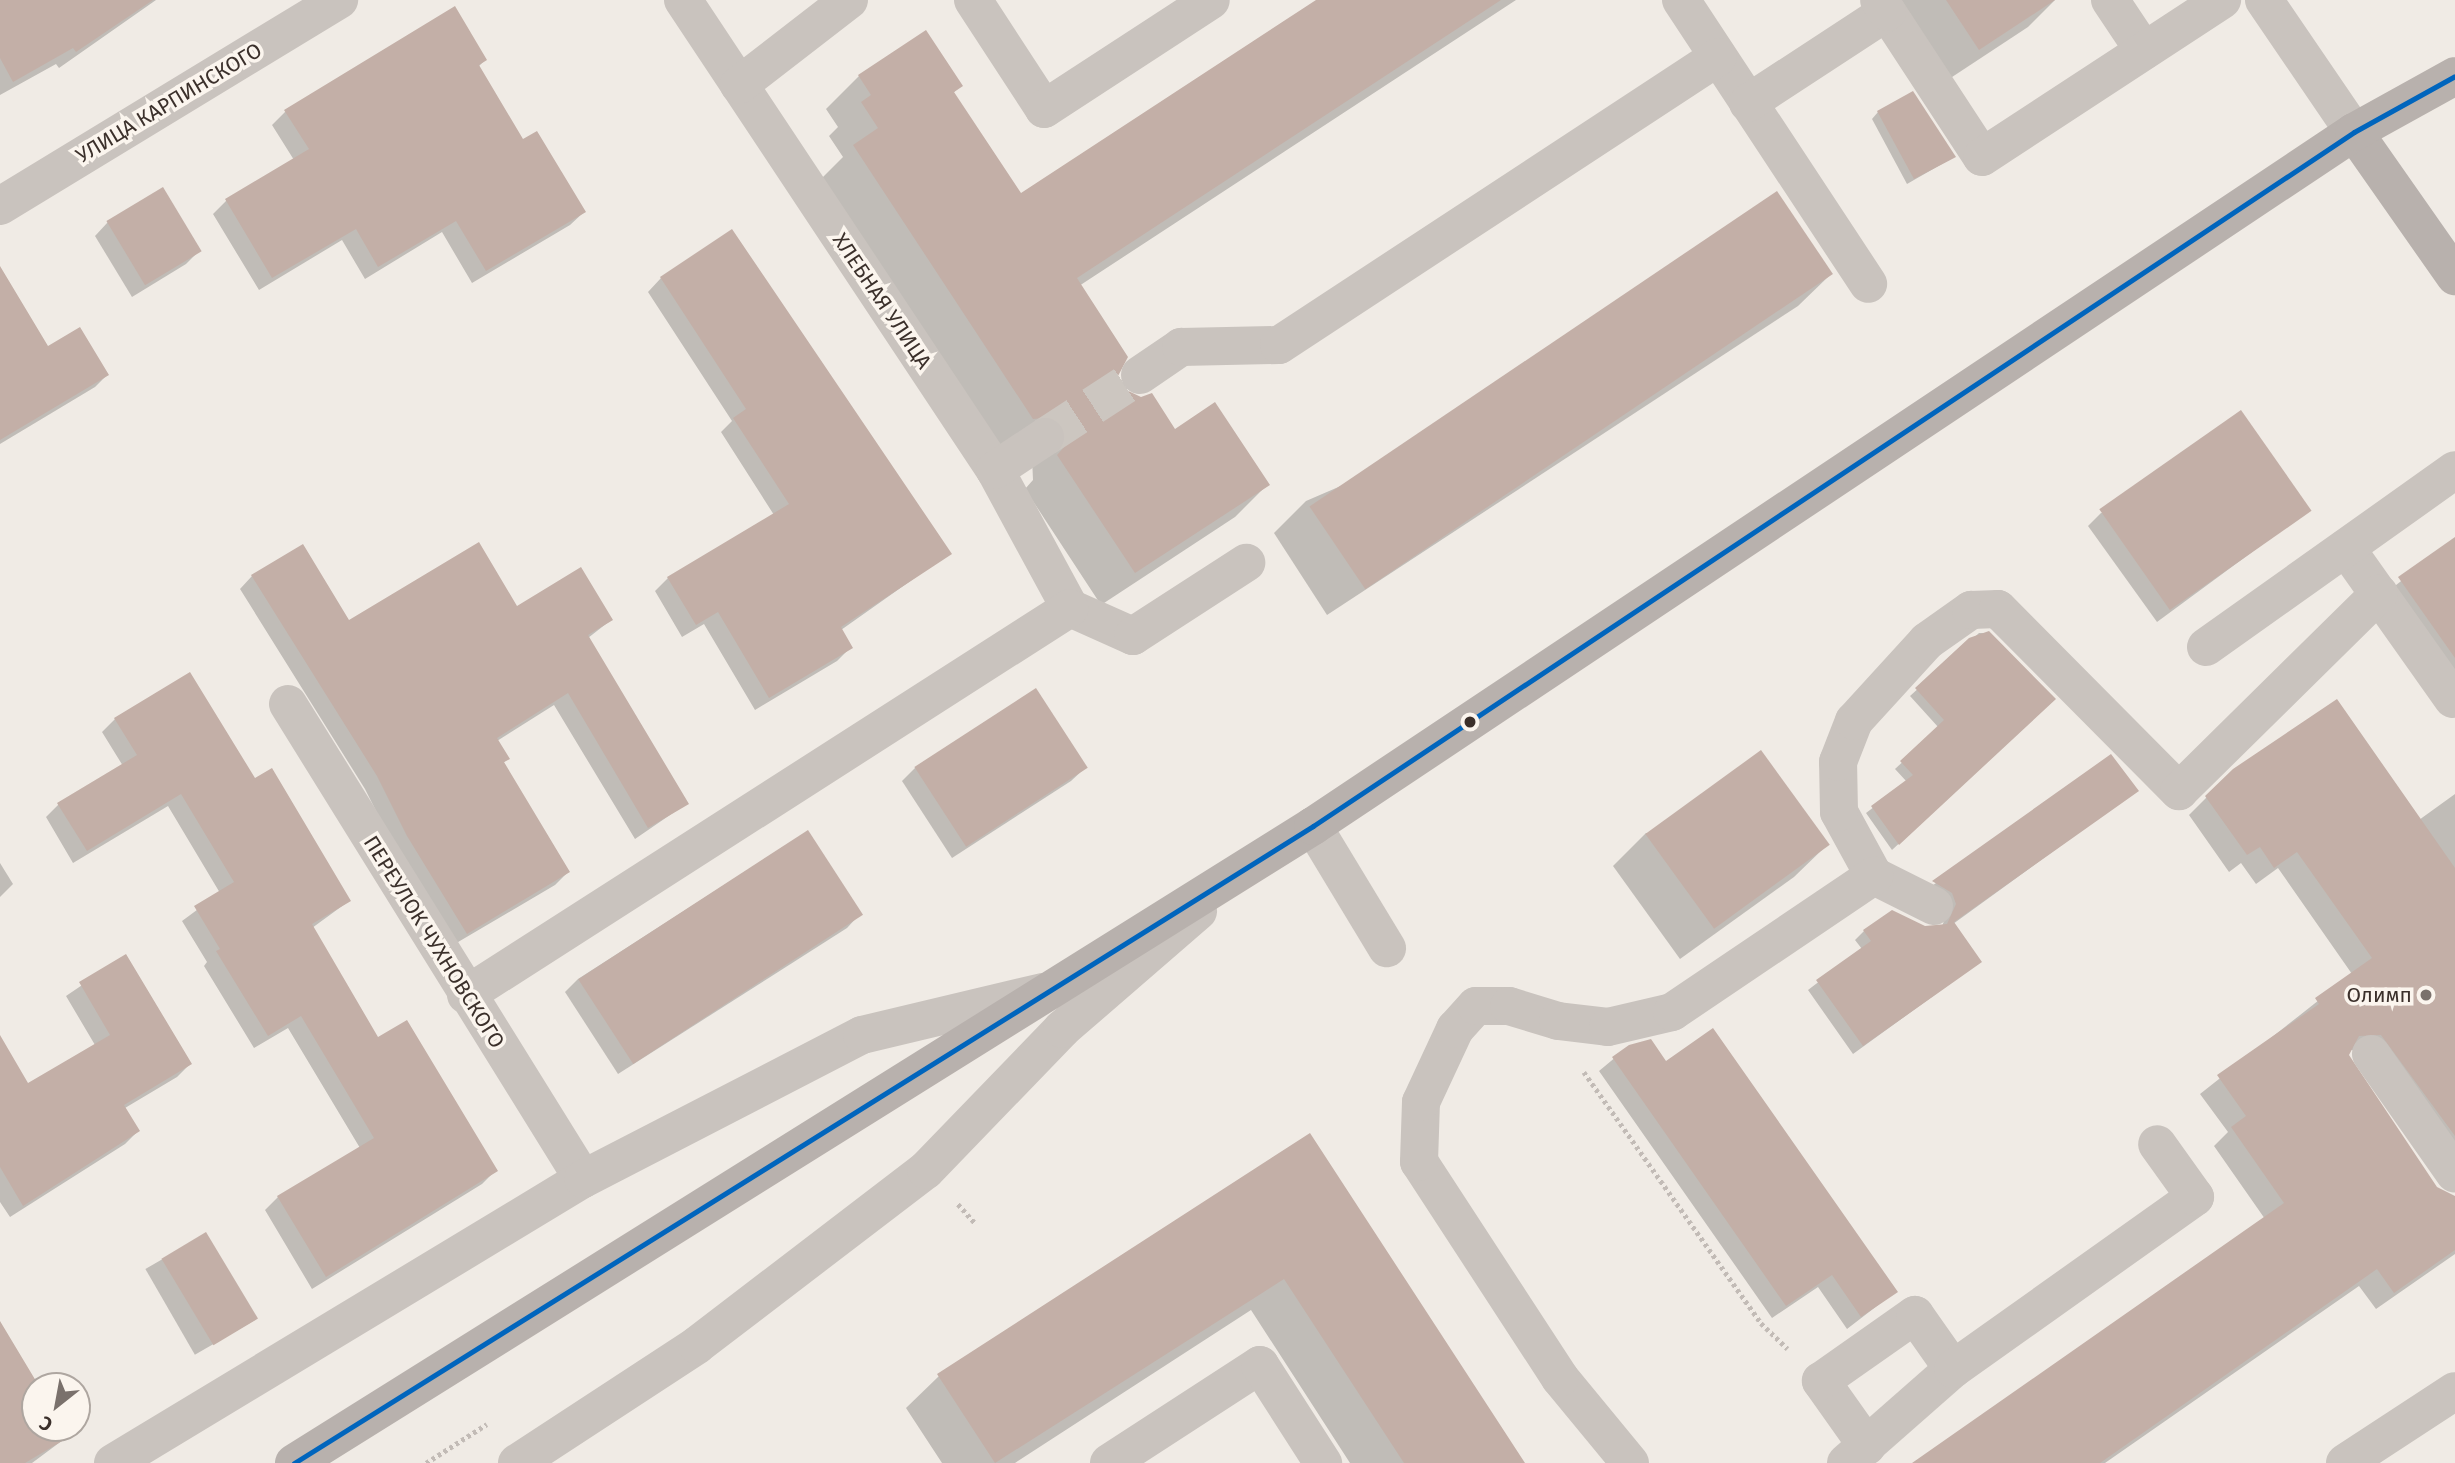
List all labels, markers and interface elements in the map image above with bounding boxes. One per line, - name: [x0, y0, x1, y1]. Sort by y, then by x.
- street label: УЛИЦА КАРПИНСКОГО: [72, 38, 266, 168]
- street label: ХЛЕБНАЯ УЛИЦА: [827, 228, 937, 374]
- unlabelled marker: [1463, 715, 1477, 729]
- street label: ПЕРЕУЛОК ЧУХНОВСКОГО: [358, 831, 510, 1053]
- place label: Олимп: [2346, 982, 2412, 1008]
- marker: Олимп: [2418, 987, 2434, 1003]
- north arrow: [21, 1372, 91, 1442]
- text: С: [35, 1411, 57, 1436]

